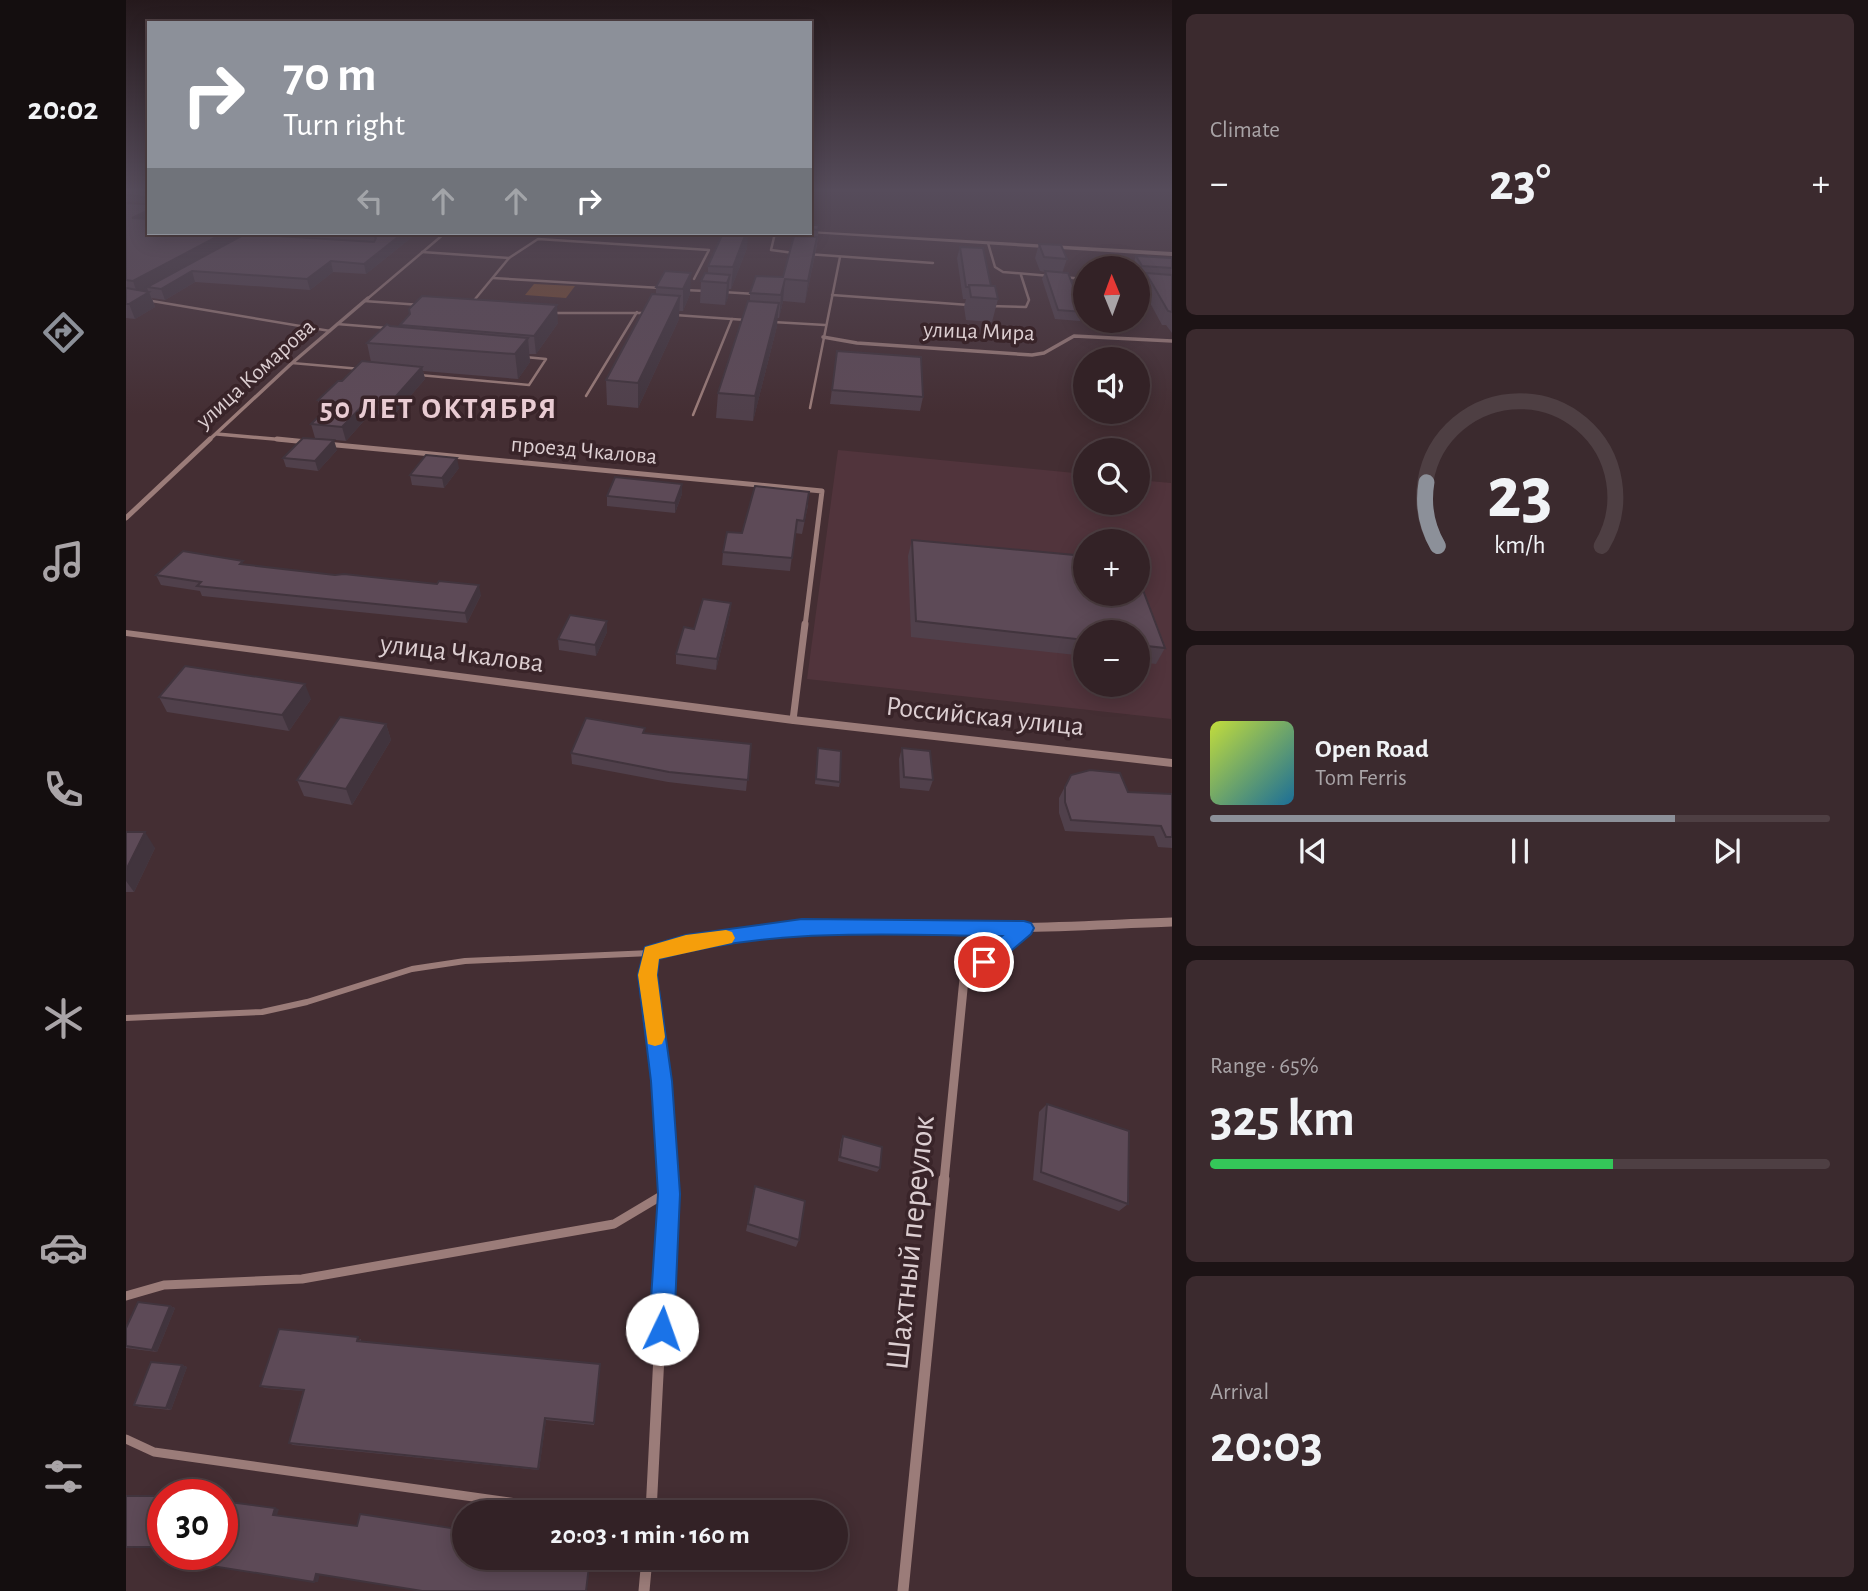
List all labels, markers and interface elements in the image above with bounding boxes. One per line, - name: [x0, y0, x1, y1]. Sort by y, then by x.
- icon: right: [168, 49, 259, 140]
- text: 70 m: [283, 51, 377, 100]
- text: 20:02: [28, 93, 98, 125]
- text: Turn right: [283, 109, 405, 141]
- text: Climate: [1210, 119, 1280, 142]
- text: 23°: [1489, 157, 1551, 209]
- text: −: [1210, 165, 1228, 203]
- text: +: [1812, 165, 1830, 203]
- icon: left: [351, 182, 389, 220]
- icon: ahead: [424, 182, 462, 220]
- icon: ahead: [497, 182, 535, 220]
- icon: right: [570, 182, 608, 220]
- north arrow: [1073, 256, 1150, 332]
- map controls: [1073, 256, 1150, 697]
- icon: directions: [39, 308, 88, 357]
- street label: улица Комарова: [192, 315, 320, 434]
- street label: улица Мира: [922, 319, 1035, 345]
- button: sound: [1073, 347, 1150, 424]
- district label: 50 ЛЕТ ОКТЯБРЯ: [320, 394, 558, 424]
- street label: проезд Чкалова: [510, 433, 658, 469]
- button: search: [1073, 438, 1150, 515]
- text: 23: [1487, 459, 1553, 532]
- button: +: [1073, 529, 1150, 606]
- text: km/h: [1494, 533, 1546, 558]
- icon: music: [39, 537, 88, 586]
- button: −: [1073, 620, 1150, 697]
- street label: улица Чкалова: [378, 630, 546, 678]
- street label: Российская улица: [884, 693, 1086, 741]
- text: Open Road: [1315, 736, 1429, 762]
- icon: phone: [39, 765, 88, 814]
- text: Tom Ferris: [1315, 767, 1407, 790]
- icon: previous: [1294, 832, 1332, 870]
- icon: pause: [1501, 832, 1539, 870]
- icon: next: [1708, 832, 1746, 870]
- pin: [954, 932, 1014, 992]
- icon: arrive: [965, 943, 1003, 981]
- icon: climate: [39, 994, 88, 1043]
- text: Range · 65%: [1210, 1055, 1319, 1078]
- text: 325 km: [1210, 1093, 1355, 1145]
- street label: Шахтный переулок: [881, 1114, 941, 1372]
- icon: car: [39, 1223, 88, 1272]
- position arrow: [625, 1292, 699, 1366]
- text: Arrival: [1210, 1381, 1269, 1404]
- text: 20:03: [1210, 1419, 1323, 1471]
- icon: filters: [39, 1452, 88, 1501]
- speed limit sign: 30: [147, 1479, 238, 1570]
- text: 20:03 · 1 min · 160 m: [550, 1522, 750, 1548]

